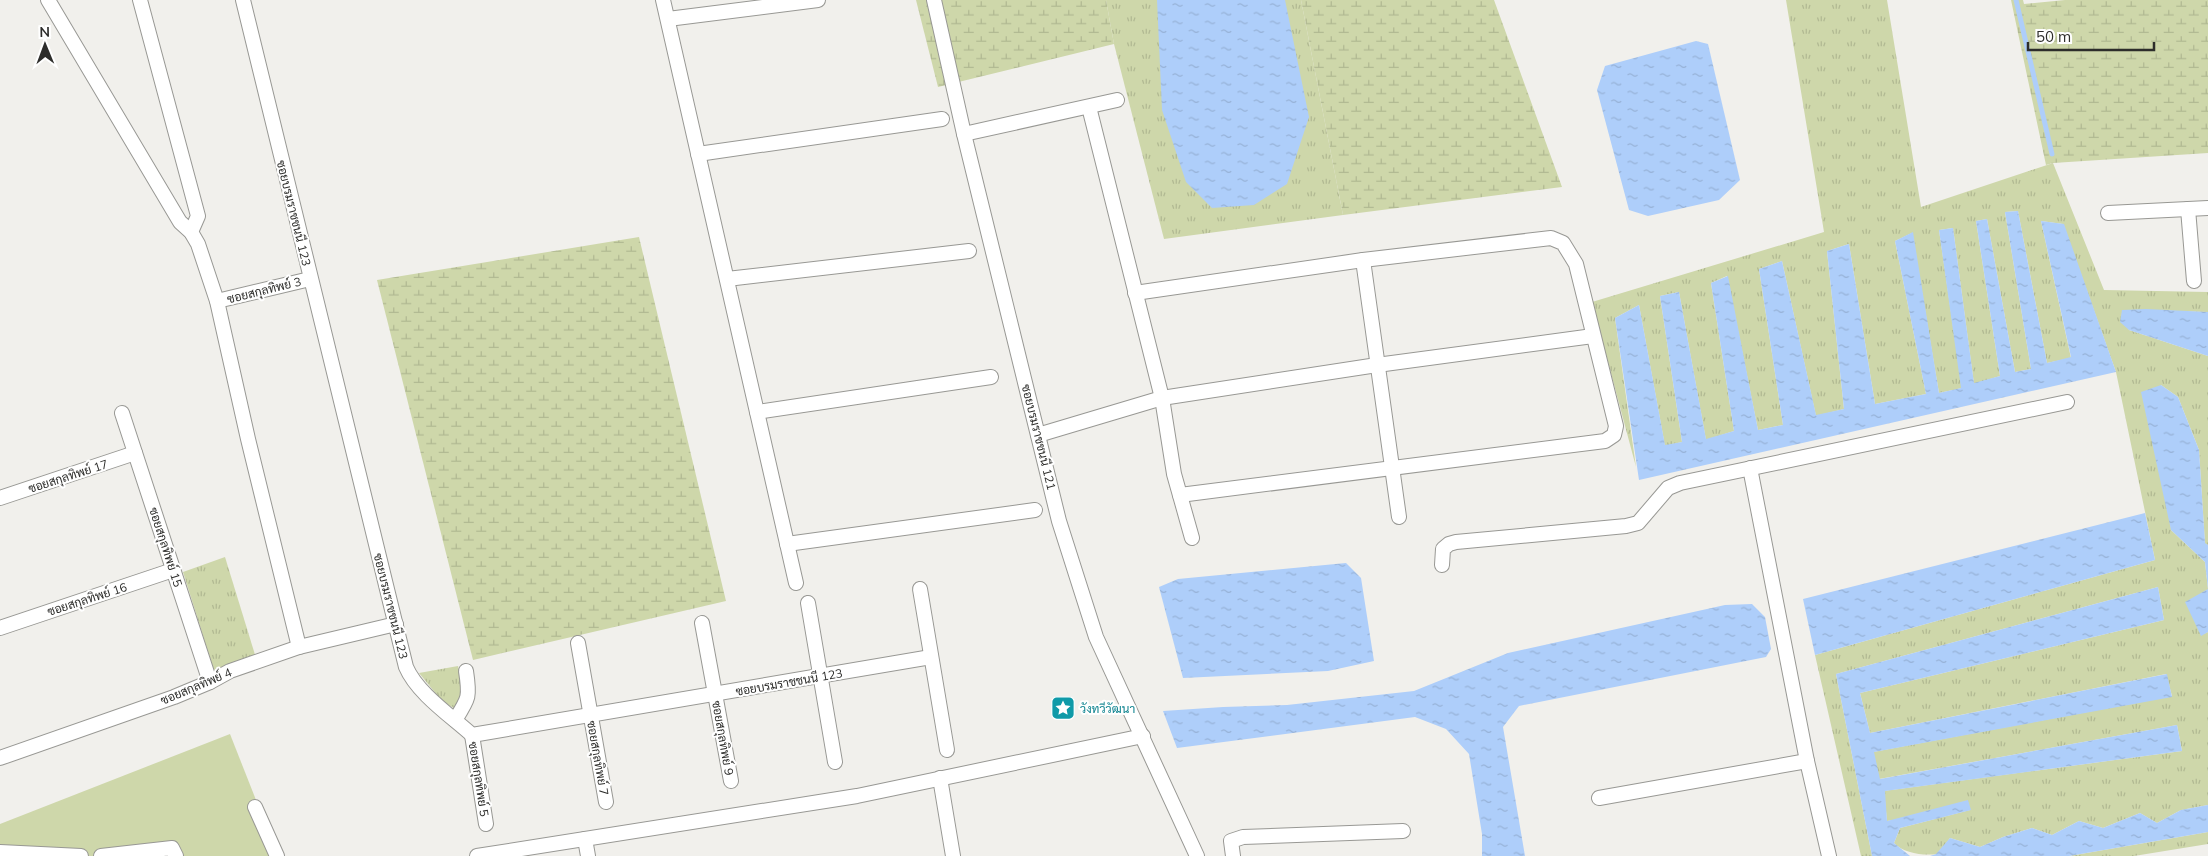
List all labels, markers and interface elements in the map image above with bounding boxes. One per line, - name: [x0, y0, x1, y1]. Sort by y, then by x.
- north arrow: [20, 20, 70, 70]
- scale bar: [2028, 20, 2154, 52]
- text: N: [39, 23, 50, 41]
- text: 50 m: [2036, 27, 2071, 46]
- street label: ซอยบรมราชชนนี 123: [274, 159, 314, 267]
- street label: ซอยสกุลทิพย์ 3: [225, 274, 303, 308]
- street label: ซอยบรมราชชนนี 121: [1019, 383, 1059, 491]
- street label: ซอยสกุลทิพย์ 17: [26, 456, 110, 498]
- street label: ซอยสกุลทิพย์ 15: [144, 505, 186, 589]
- street label: ซอยบรมราชชนนี 123: [371, 552, 411, 660]
- street label: ซอยสกุลทิพย์ 16: [45, 579, 129, 621]
- street label: ซอยสกุลทิพย์ 4: [158, 664, 235, 710]
- street label: ซอยบรมราชชนนี 123: [734, 665, 844, 699]
- place icon: วังทวีวัฒนา: [1050, 695, 1076, 721]
- street label: ซอยสกุลทิพย์ 9: [707, 699, 737, 777]
- place label: วังทวีวัฒนา: [1080, 701, 1135, 716]
- street label: ซอยสกุลทิพย์ 7: [582, 719, 612, 797]
- street label: ซอยสกุลทิพย์ 5: [464, 740, 492, 818]

